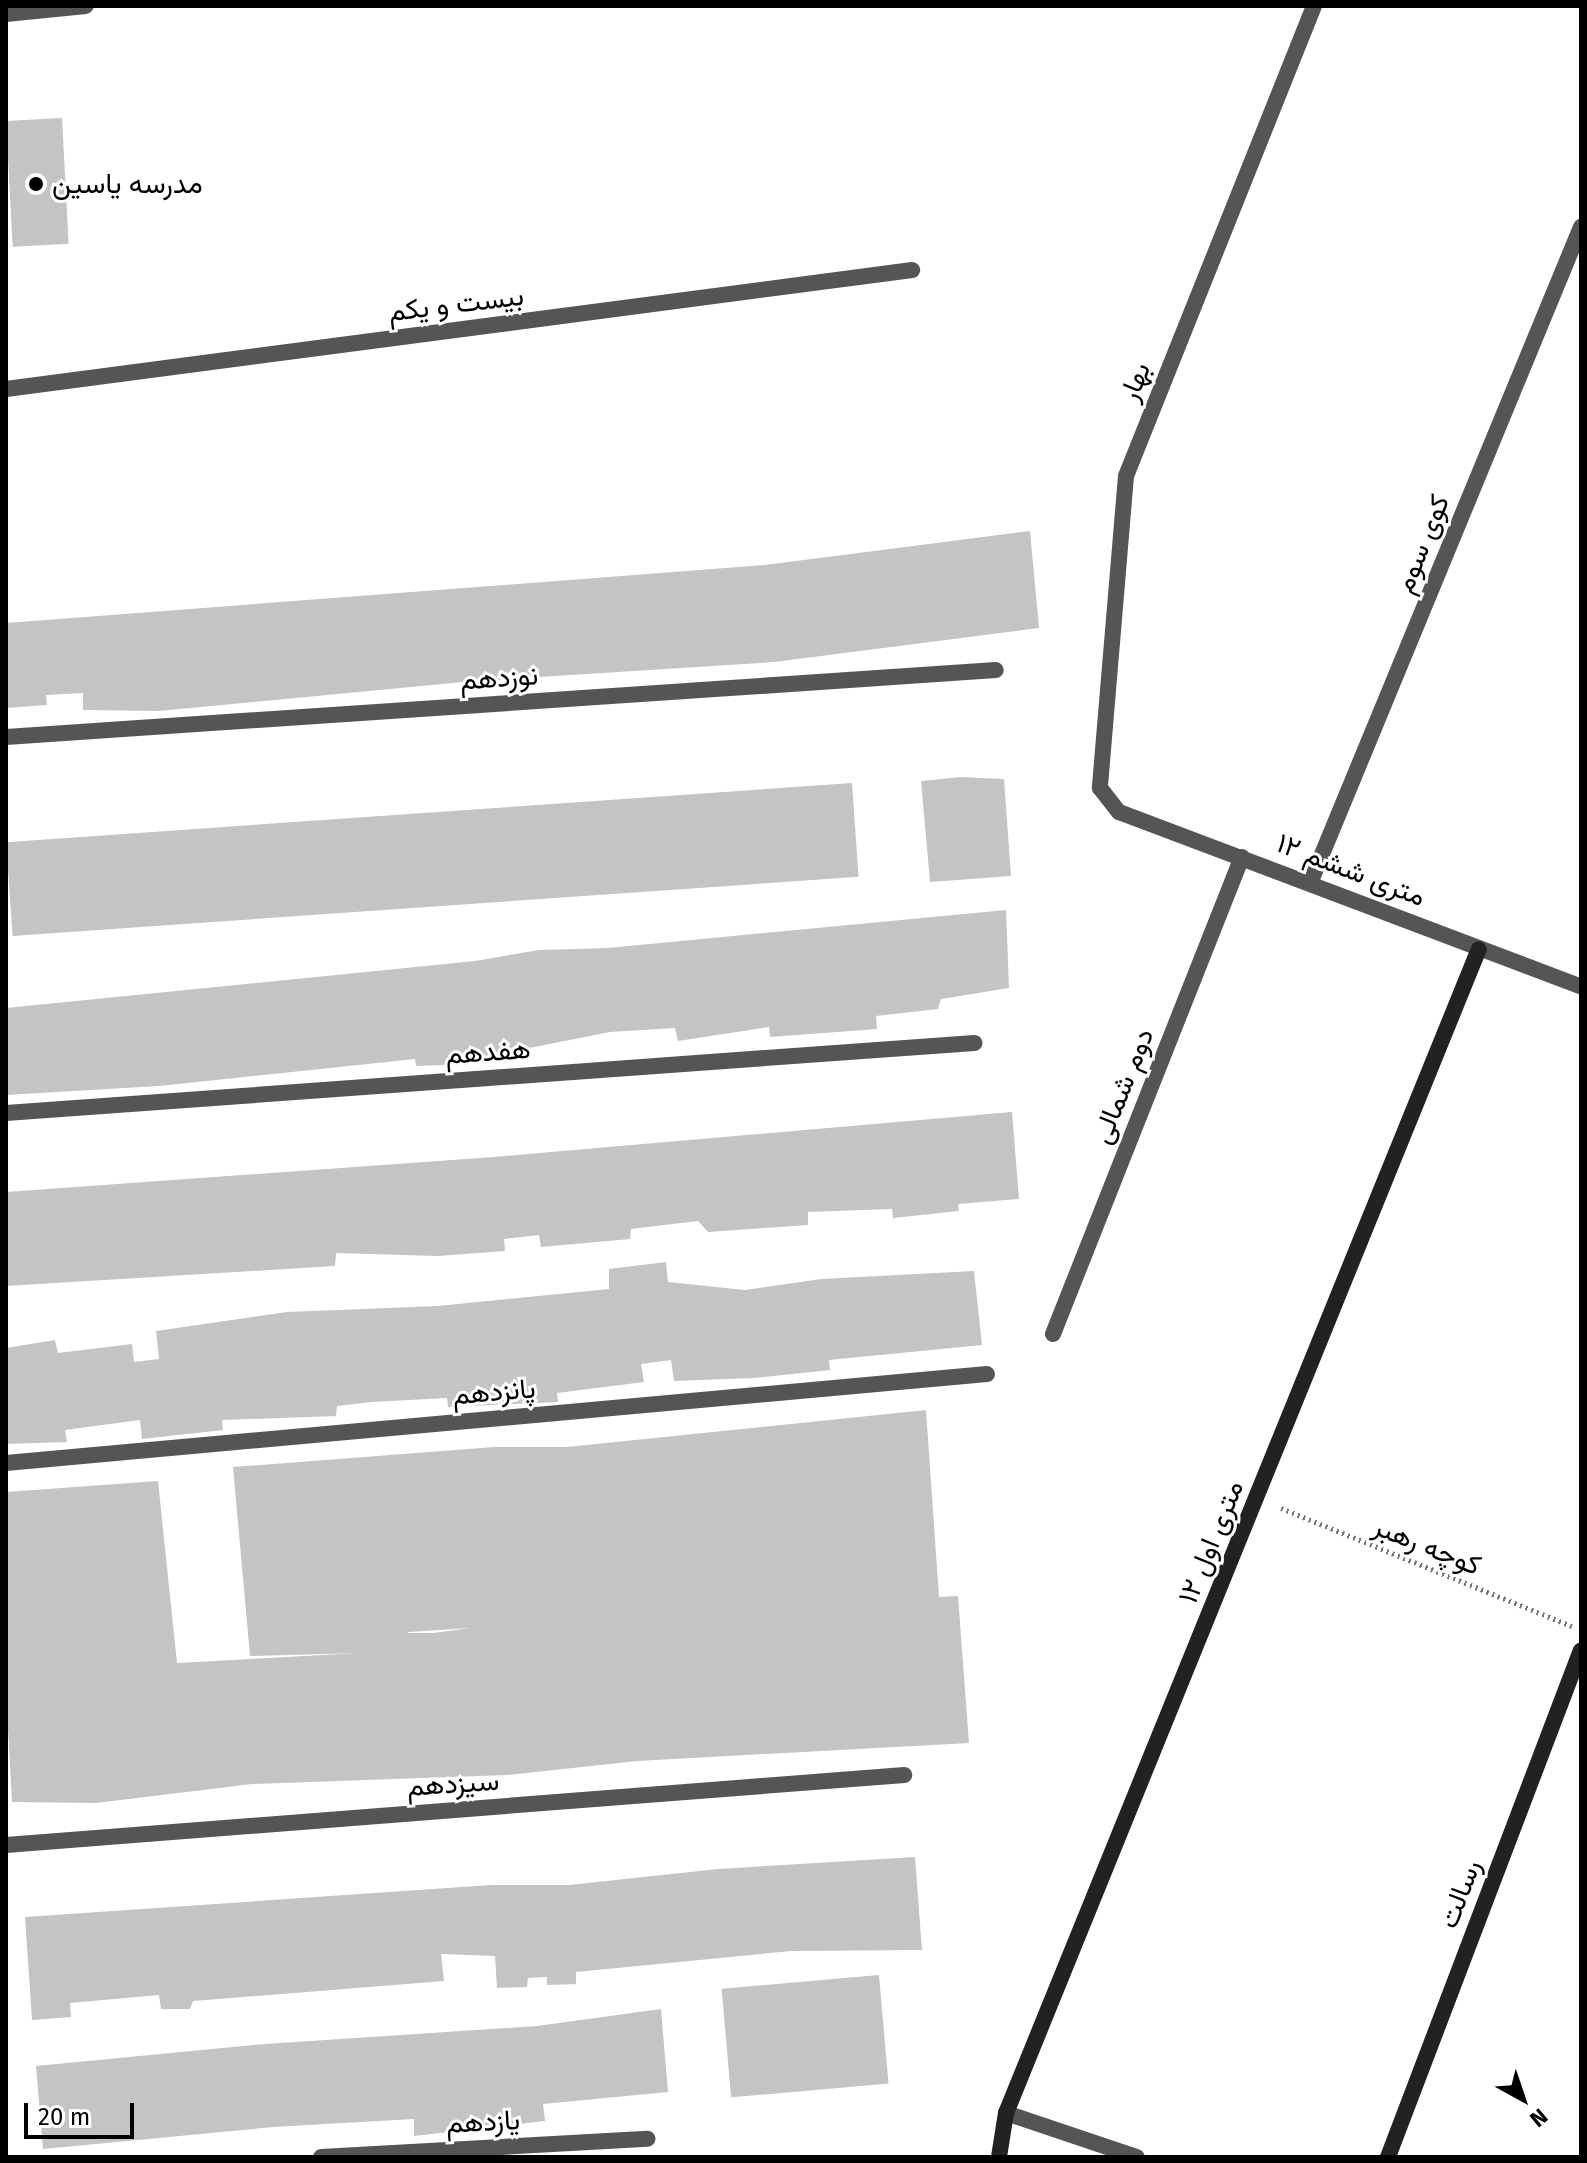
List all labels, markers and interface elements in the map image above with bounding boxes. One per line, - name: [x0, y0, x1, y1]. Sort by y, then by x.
- place label: مدرسه یاسین: [52, 167, 203, 201]
- marker: مدرسه یاسین: [27, 175, 45, 193]
- street label: بیست و یکم: [386, 279, 526, 329]
- street label: بهار: [1112, 358, 1158, 406]
- street label: کوی سوم: [1387, 490, 1457, 598]
- street label: نوزدهم: [459, 659, 539, 697]
- street label: ۱۲ متری ششم: [1272, 826, 1430, 914]
- street label: دوم شمالی: [1085, 1023, 1161, 1149]
- street label: هفدهم: [444, 1032, 532, 1072]
- street label: پانزدهم: [451, 1372, 537, 1412]
- street label: ۱۲ متری اول: [1171, 1475, 1251, 1609]
- street label: کوچه رهبر: [1368, 1509, 1486, 1583]
- street label: سیزدهم: [406, 1764, 500, 1804]
- street label: رسالت: [1432, 1855, 1488, 1933]
- north arrow: [1483, 2059, 1563, 2139]
- scale bar: [28, 2087, 138, 2137]
- text: 20 m: [38, 2103, 90, 2131]
- street label: یازدهم: [445, 2103, 521, 2141]
- text: N: [1524, 2103, 1553, 2133]

